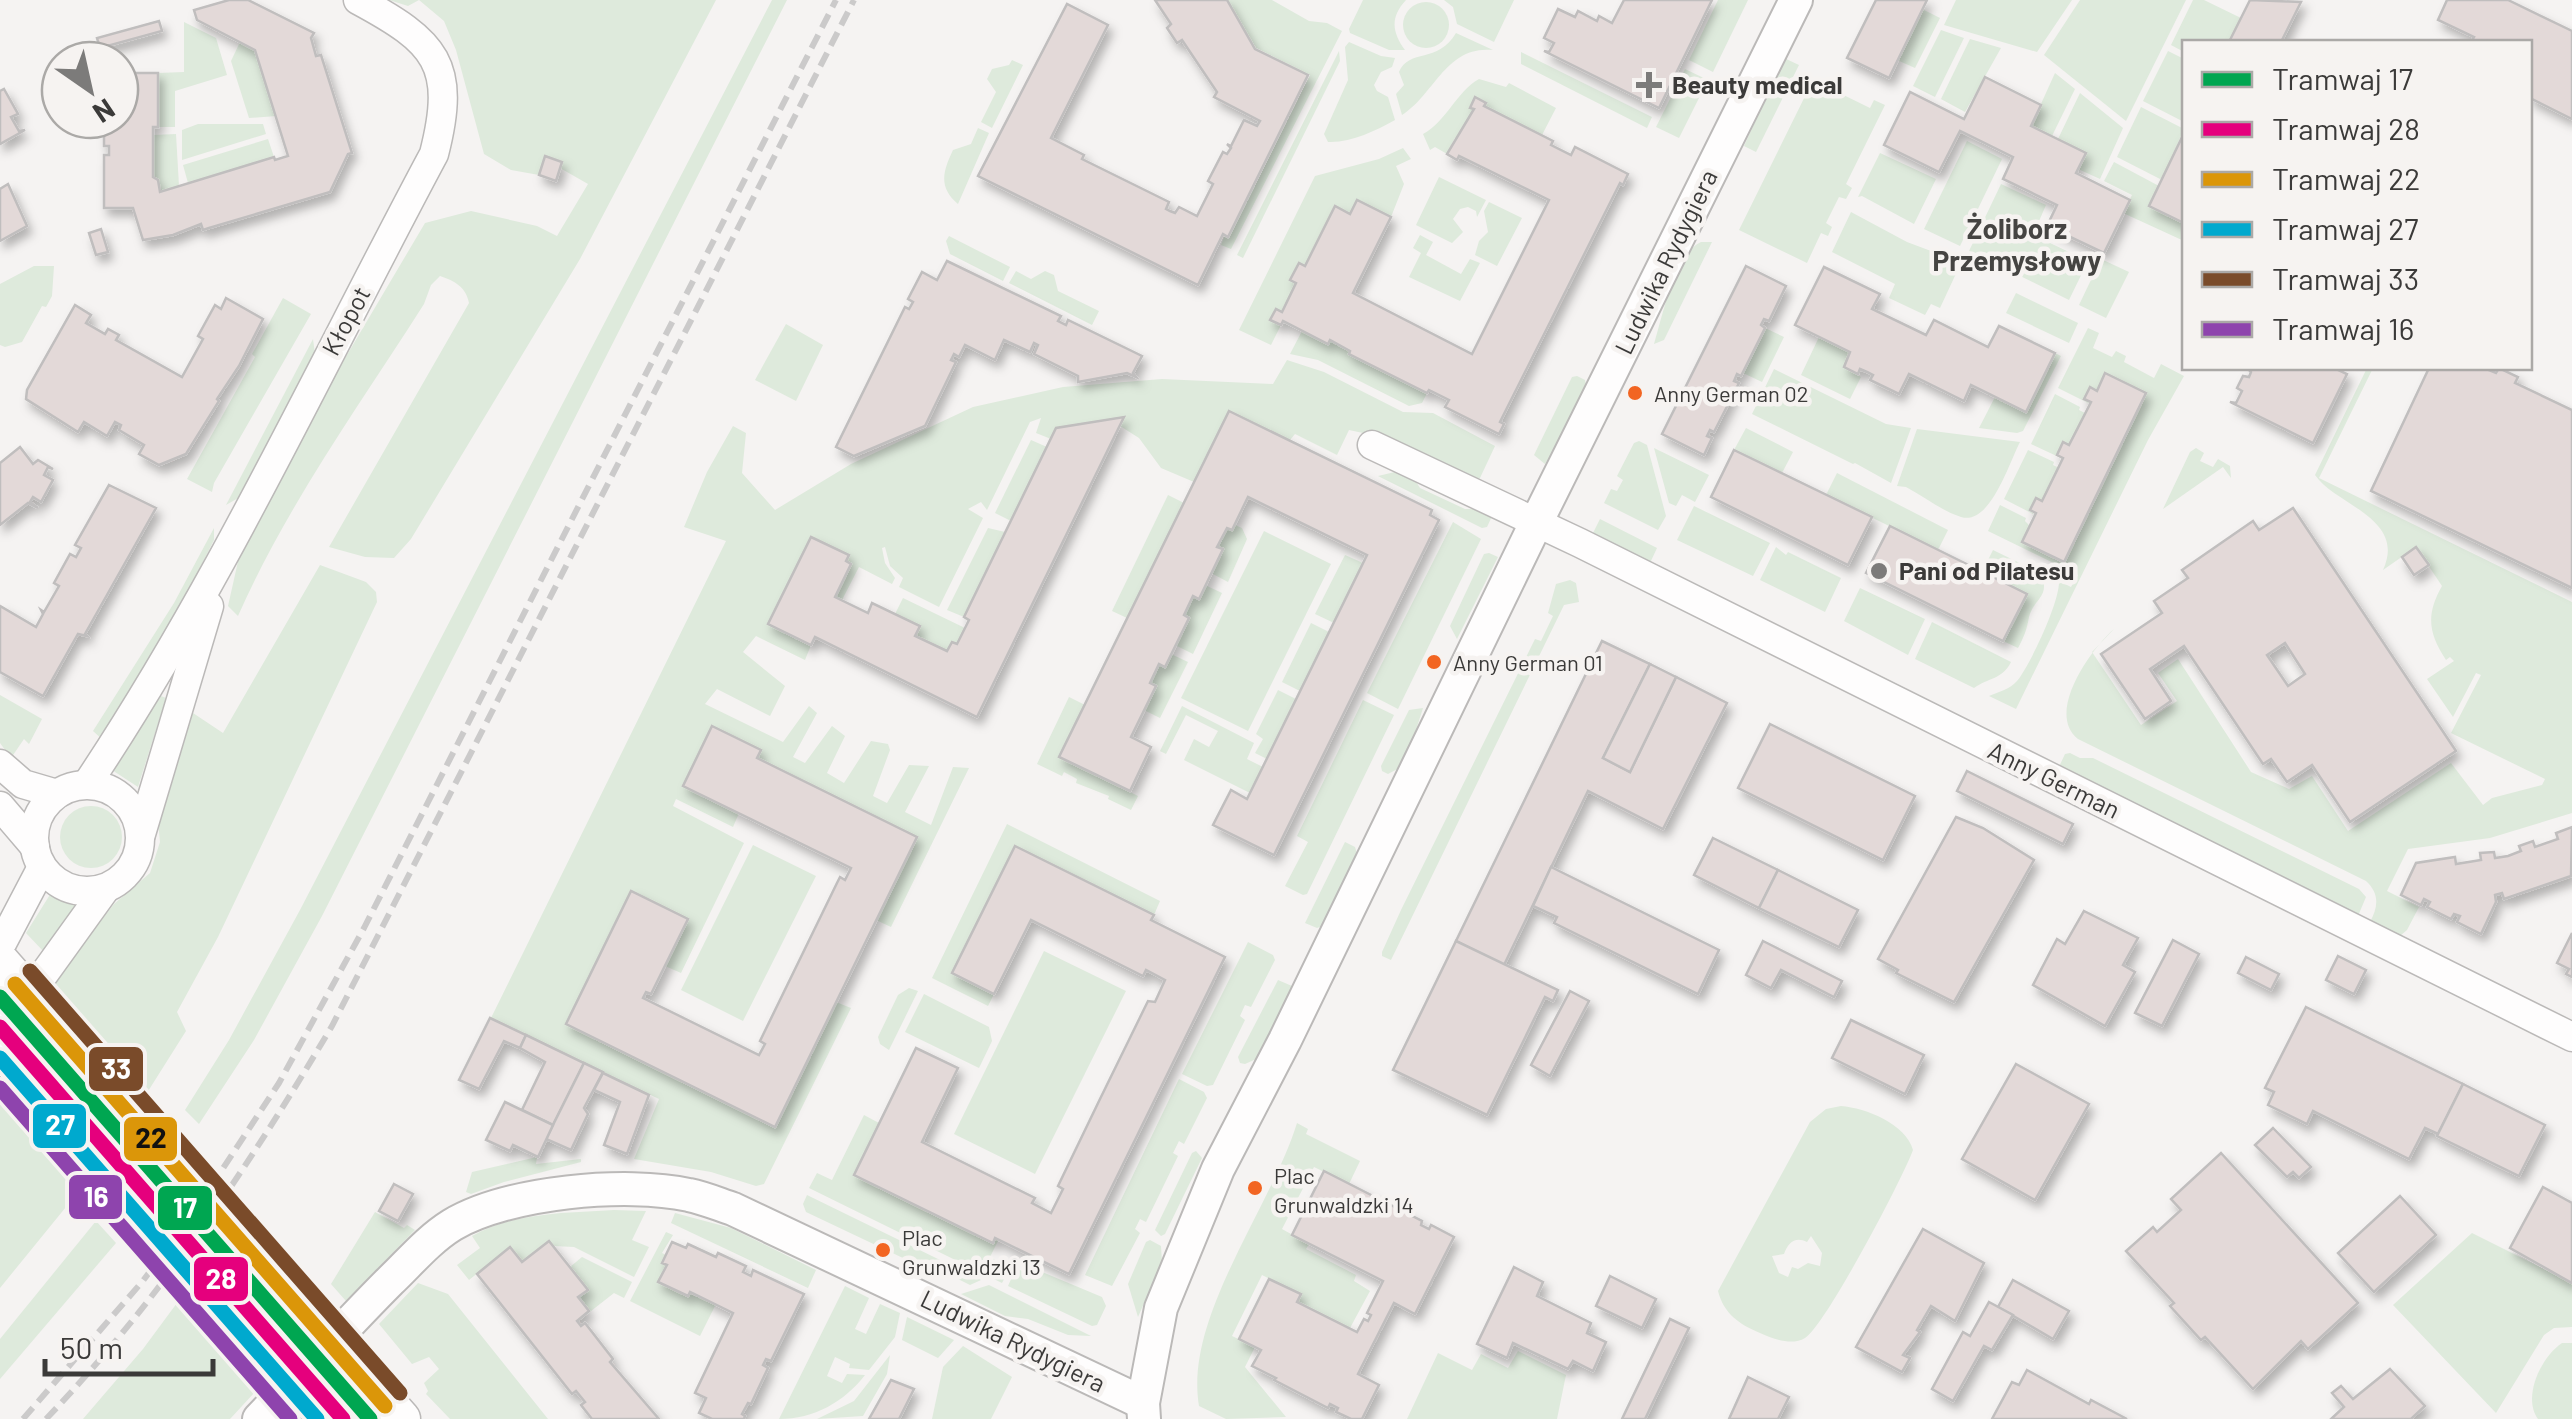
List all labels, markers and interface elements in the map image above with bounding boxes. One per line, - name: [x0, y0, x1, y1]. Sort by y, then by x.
- north arrow: [40, 40, 140, 140]
- legend: [2182, 40, 2532, 370]
- text: Tramwaj 17: [2272, 60, 2413, 96]
- place label: Beauty medical: [1672, 69, 1843, 99]
- marker: Beauty medical: [1636, 72, 1662, 98]
- text: N: [87, 92, 122, 131]
- text: Tramwaj 28: [2272, 110, 2420, 146]
- text: Tramwaj 22: [2272, 160, 2420, 196]
- street label: Ludwika Rydygiera: [1607, 164, 1723, 359]
- text: Tramwaj 27: [2272, 210, 2418, 246]
- district label: Żoliborz Przemysłowy: [1933, 211, 2101, 277]
- text: Tramwaj 33: [2272, 260, 2419, 296]
- street label: Kłopot: [315, 281, 376, 360]
- text: Tramwaj 16: [2272, 310, 2414, 346]
- place label: Anny German 02: [1654, 380, 1809, 406]
- marker: Anny German 02: [1625, 383, 1645, 403]
- place label: Pani od Pilatesu: [1899, 555, 2074, 585]
- marker: Pani od Pilatesu: [1868, 560, 1890, 582]
- place label: Anny German 01: [1453, 649, 1603, 675]
- marker: Anny German 01: [1424, 652, 1444, 672]
- street label: Anny German: [1984, 734, 2125, 824]
- line badge: 33: [87, 1045, 145, 1093]
- text: 33: [101, 1051, 131, 1085]
- line badge: 27: [31, 1102, 88, 1150]
- text: 27: [45, 1107, 75, 1141]
- line badge: 22: [122, 1115, 179, 1163]
- text: 22: [135, 1120, 167, 1154]
- place label: Plac Grunwaldzki 14: [1274, 1162, 1414, 1217]
- line badge: 16: [67, 1173, 124, 1221]
- marker: Plac Grunwaldzki 14: [1245, 1178, 1265, 1198]
- text: 16: [84, 1179, 108, 1213]
- line badge: 17: [156, 1184, 214, 1232]
- text: 17: [173, 1190, 197, 1224]
- place label: Plac Grunwaldzki 13: [902, 1224, 1041, 1279]
- marker: Plac Grunwaldzki 13: [873, 1240, 893, 1260]
- line badge: 28: [192, 1255, 250, 1303]
- text: 28: [206, 1261, 236, 1295]
- street label: Ludwika Rydygiera: [916, 1282, 1111, 1398]
- scale bar: [45, 1314, 212, 1376]
- text: 50 m: [60, 1329, 123, 1365]

